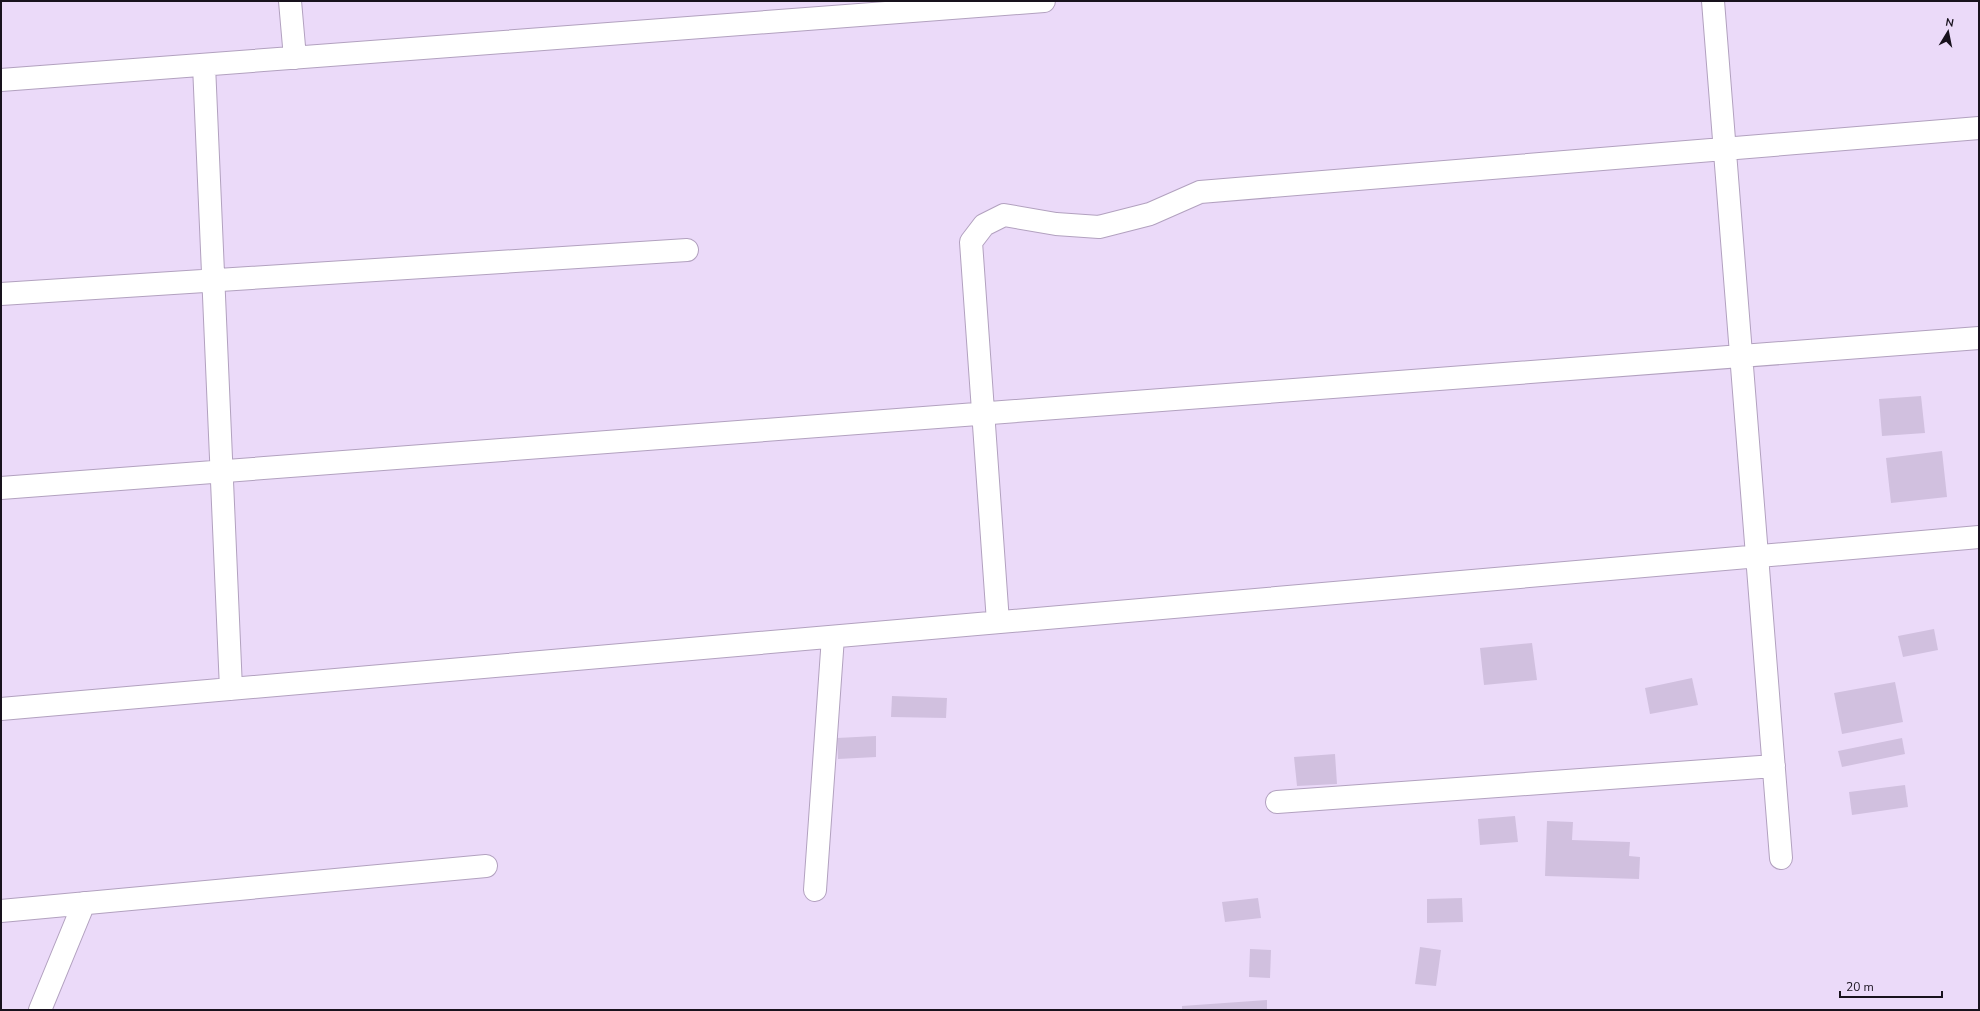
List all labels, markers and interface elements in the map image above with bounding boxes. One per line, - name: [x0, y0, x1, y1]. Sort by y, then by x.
- north arrow: [1928, 12, 1968, 52]
- text: N: [1944, 15, 1955, 31]
- scale bar: [1840, 973, 1942, 999]
- text: 20 m: [1846, 979, 1874, 995]

